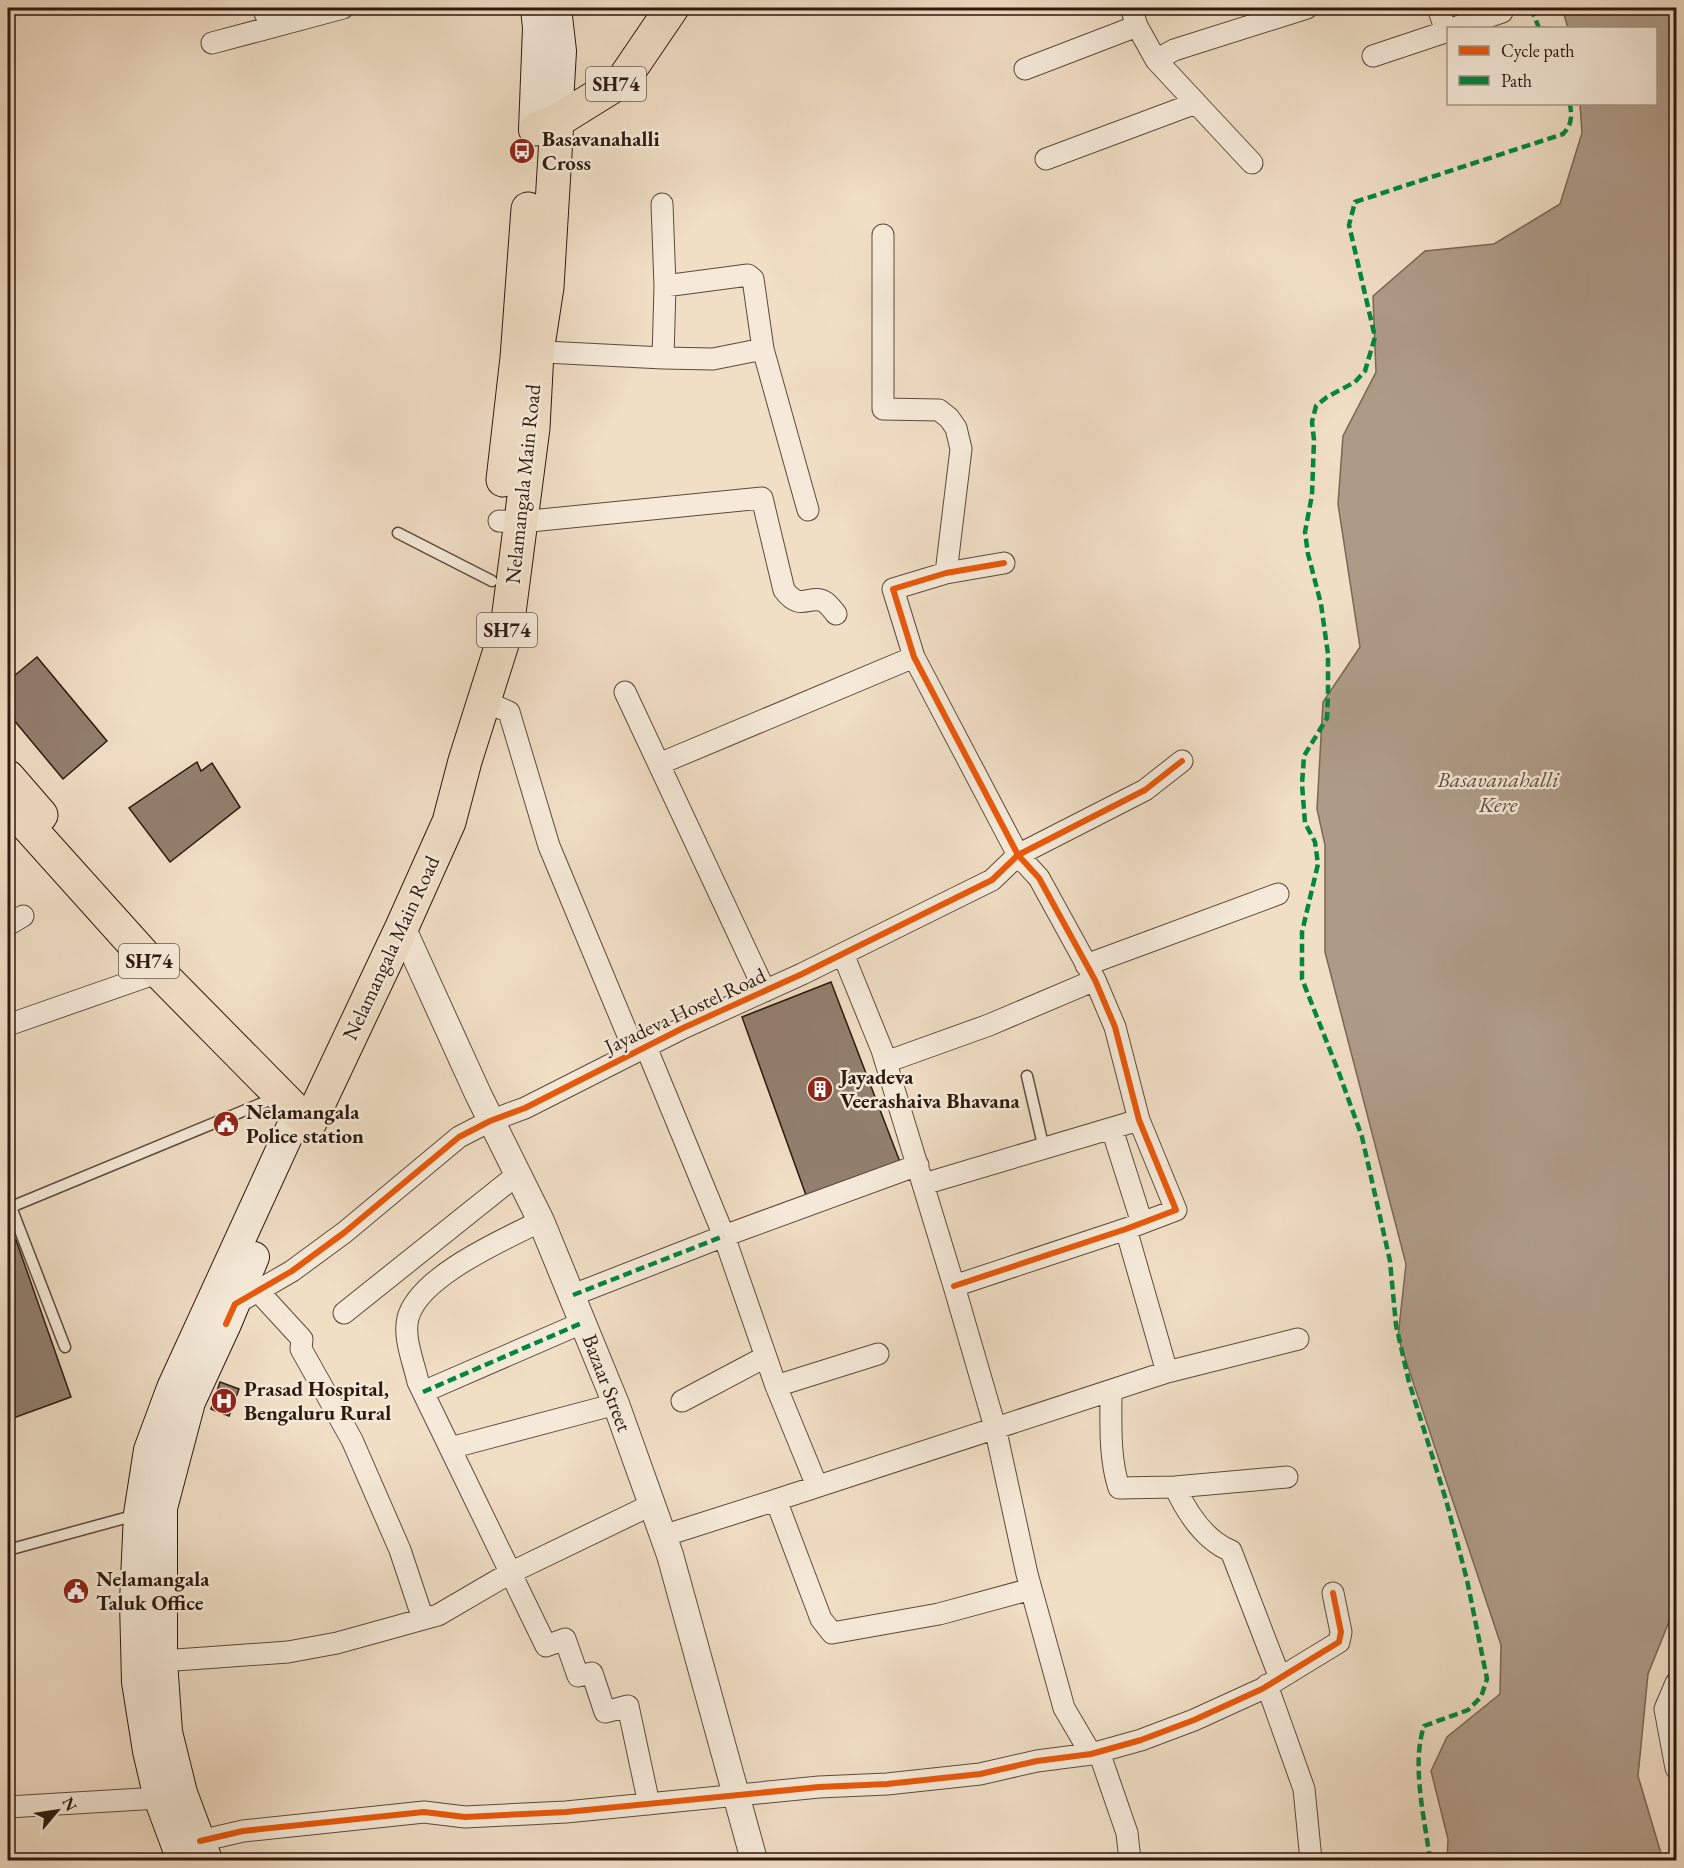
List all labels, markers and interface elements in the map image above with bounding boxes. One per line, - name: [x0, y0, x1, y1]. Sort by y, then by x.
- legend: [1447, 27, 1657, 105]
- text: Cycle path: [1501, 39, 1575, 62]
- road number: SH74: [586, 67, 646, 101]
- text: Path: [1501, 69, 1532, 92]
- place label: Basavanahalli Cross: [542, 125, 660, 176]
- bus stop icon: Basavanahalli Cross: [507, 136, 537, 166]
- street label: Nelamangala Main Road: [499, 382, 546, 585]
- road number: SH74: [477, 613, 537, 647]
- water label: Basavanahalli Kere: [1436, 765, 1560, 819]
- street label: Nelamangala Main Road: [336, 851, 445, 1044]
- road number: SH74: [119, 944, 179, 978]
- street label: Jayadeva Hostel Road: [598, 961, 770, 1061]
- place label: Jayadeva Veerashaiva Bhavana: [838, 1063, 1021, 1114]
- building icon: Jayadeva Veerashaiva Bhavana: [805, 1074, 835, 1104]
- place label: Nelamangala Police station: [246, 1098, 364, 1149]
- public building icon: Nelamangala Police station: [211, 1109, 241, 1139]
- street label: Bazaar Street: [577, 1330, 639, 1436]
- place label: Prasad Hospital, Bengaluru Rural: [244, 1375, 391, 1426]
- hospital icon: Prasad Hospital, Bengaluru Rural: [209, 1386, 239, 1416]
- place label: Nelamangala Taluk Office: [96, 1565, 210, 1616]
- public building icon: Nelamangala Taluk Office: [61, 1576, 91, 1606]
- north arrow: [27, 1781, 87, 1841]
- text: N: [57, 1793, 82, 1815]

